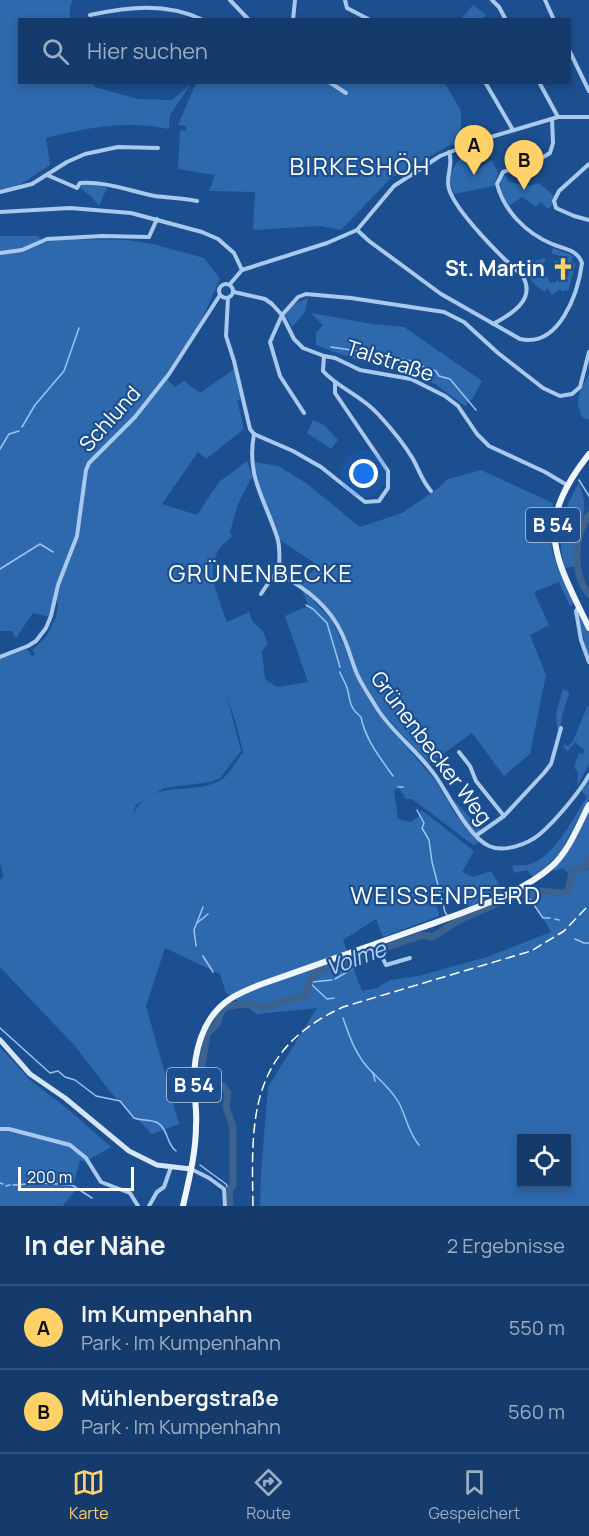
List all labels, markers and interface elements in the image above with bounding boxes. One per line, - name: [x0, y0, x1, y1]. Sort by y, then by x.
- search box: [18, 18, 571, 84]
- icon: search: [39, 35, 72, 68]
- text: Hier suchen: [87, 36, 208, 66]
- pin: A: [454, 126, 494, 175]
- pin: B: [504, 140, 544, 190]
- district label: BIRKESHÖH: [289, 149, 431, 182]
- place label: St. Martin: [445, 254, 545, 282]
- church icon: St. Martin: [550, 256, 576, 282]
- street label: Talstraße: [343, 333, 438, 387]
- street label: Schlund: [72, 380, 146, 457]
- your location: [349, 459, 378, 488]
- road number: B 54: [526, 508, 580, 542]
- district label: GRÜNENBECKE: [169, 556, 353, 589]
- street label: Grünenbecker Weg: [365, 665, 499, 830]
- district label: WEISSENPFERD: [350, 878, 542, 911]
- water label: Volme: [322, 933, 391, 983]
- road number: B 54: [167, 1068, 221, 1102]
- map controls: [517, 1134, 571, 1188]
- button: locate: [517, 1134, 571, 1188]
- scale bar: [18, 1164, 134, 1192]
- text: 200 m: [27, 1166, 72, 1188]
- text: In der Nähe: [24, 1227, 166, 1263]
- text: 2 Ergebnisse: [447, 1232, 565, 1259]
- text: Im Kumpenhahn: [81, 1299, 253, 1329]
- text: A: [37, 1314, 50, 1341]
- text: 550 m: [509, 1314, 565, 1341]
- text: Park · Im Kumpenhahn: [81, 1329, 281, 1356]
- text: Mühlenbergstraße: [81, 1383, 279, 1413]
- text: B: [37, 1398, 50, 1425]
- text: 560 m: [508, 1398, 565, 1425]
- text: Park · Im Kumpenhahn: [81, 1413, 281, 1440]
- tab: Karte: [69, 1466, 108, 1524]
- tab: Route: [246, 1466, 291, 1524]
- tab: Gespeichert: [429, 1466, 520, 1524]

